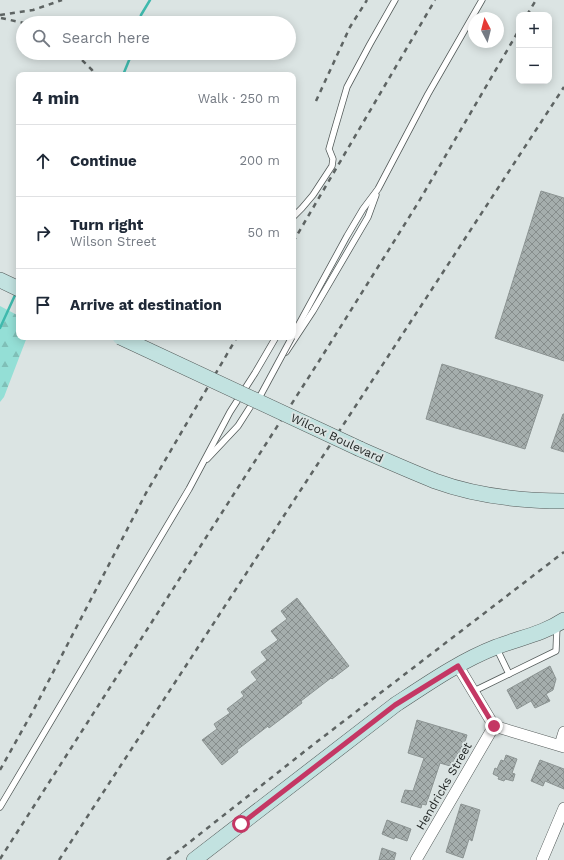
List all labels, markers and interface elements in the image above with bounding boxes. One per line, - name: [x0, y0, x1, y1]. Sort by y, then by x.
- north arrow: [468, 12, 504, 48]
- map controls: [516, 12, 552, 84]
- button: +: [516, 12, 552, 48]
- search box: [16, 16, 296, 60]
- icon: search: [30, 27, 52, 49]
- text: Search here: [62, 29, 150, 47]
- button: −: [516, 48, 552, 84]
- text: 4 min: [32, 88, 79, 108]
- text: Walk · 250 m: [198, 91, 280, 106]
- icon: ahead: [32, 150, 54, 172]
- text: Continue: [70, 152, 137, 170]
- text: 200 m: [239, 153, 280, 168]
- text: Turn right: [70, 216, 143, 234]
- icon: right: [32, 222, 54, 244]
- text: 50 m: [248, 225, 280, 240]
- text: Wilson Street: [70, 234, 156, 249]
- icon: arrive: [32, 294, 54, 316]
- text: Arrive at destination: [70, 296, 222, 314]
- street label: Wilcox Boulevard: [289, 410, 385, 466]
- route end: [485, 717, 503, 735]
- street label: Hendricks Street: [413, 740, 475, 832]
- route start: [232, 815, 250, 833]

